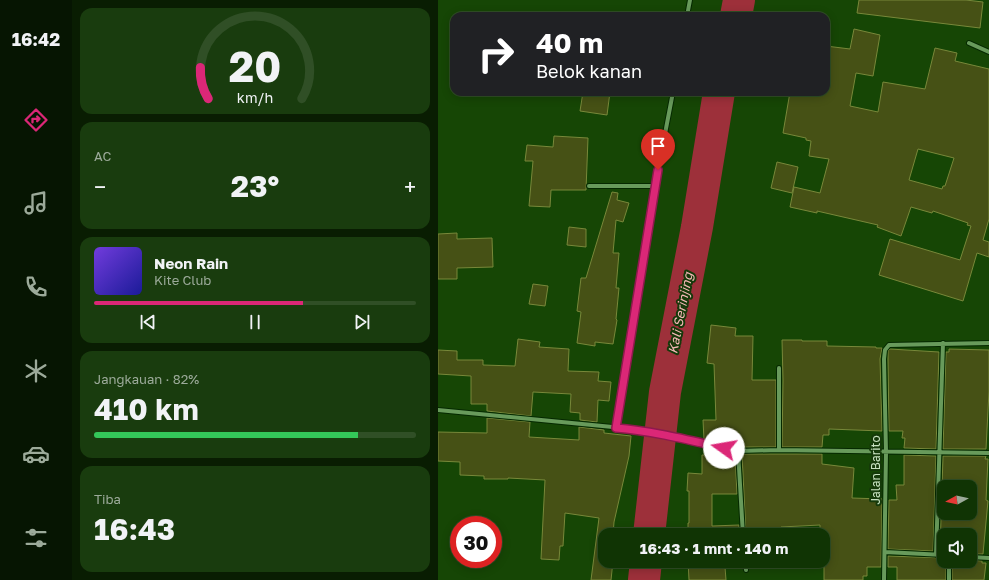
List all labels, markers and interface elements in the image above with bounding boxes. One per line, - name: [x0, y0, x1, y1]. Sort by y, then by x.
- text: 40 m: [536, 26, 603, 59]
- text: 16:42: [12, 28, 60, 50]
- icon: right: [470, 28, 522, 80]
- text: 20: [229, 41, 281, 91]
- text: Belok kanan: [536, 60, 642, 82]
- text: km/h: [237, 89, 273, 106]
- icon: directions: [22, 106, 50, 134]
- pin: [641, 129, 675, 170]
- icon: arrive: [647, 135, 669, 157]
- text: AC: [94, 148, 111, 164]
- text: 23°: [231, 168, 279, 204]
- text: −: [94, 173, 106, 200]
- text: +: [404, 173, 416, 200]
- icon: music: [22, 189, 50, 217]
- text: Neon Rain: [154, 254, 228, 272]
- water label: Kali Serinjing: [664, 270, 696, 355]
- text: Kite Club: [154, 272, 211, 288]
- icon: phone: [22, 273, 50, 301]
- icon: previous: [137, 311, 159, 333]
- icon: pause: [244, 311, 266, 333]
- icon: next: [351, 311, 373, 333]
- icon: climate: [22, 357, 50, 385]
- text: Jangkauan · 82%: [94, 371, 199, 387]
- text: 410 km: [94, 391, 199, 427]
- position arrow: [703, 427, 745, 469]
- street label: Jalan Barito: [868, 435, 883, 505]
- icon: car: [22, 440, 50, 468]
- north arrow: [937, 480, 977, 520]
- map controls: [937, 480, 977, 568]
- text: Tiba: [94, 491, 121, 507]
- text: 16:43: [94, 511, 175, 547]
- speed limit sign: 30: [450, 516, 502, 568]
- icon: filters: [22, 524, 50, 552]
- button: sound: [937, 528, 977, 568]
- text: 16:43 · 1 mnt · 140 m: [640, 539, 788, 557]

